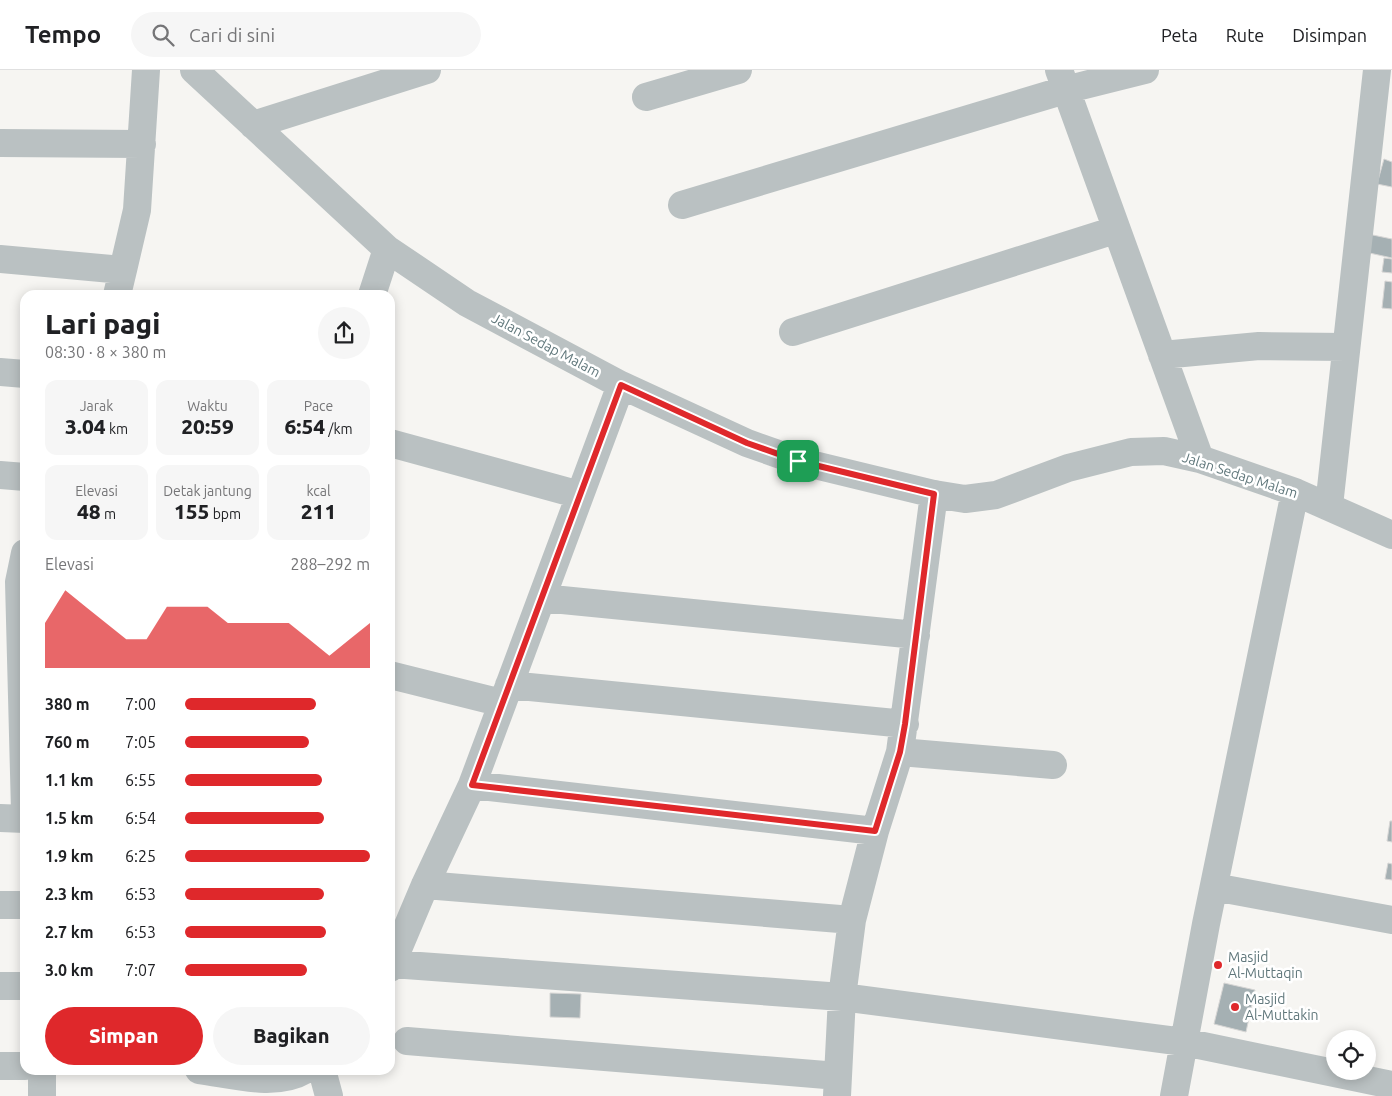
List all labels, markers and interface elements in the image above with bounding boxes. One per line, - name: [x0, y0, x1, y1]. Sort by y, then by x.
- search box: [131, 12, 481, 57]
- text: Tempo: [25, 21, 101, 48]
- icon: search: [149, 21, 177, 49]
- text: Cari di sini: [189, 24, 275, 46]
- text: Peta: [1161, 25, 1198, 45]
- text: Rute: [1226, 25, 1264, 45]
- text: Disimpan: [1292, 25, 1367, 45]
- button: share: [318, 307, 370, 359]
- text: Lari pagi: [45, 308, 160, 339]
- street label: Jalan Sedap Malam: [489, 310, 603, 380]
- text: 08:30 · 8 × 380 m: [45, 343, 166, 361]
- text: Jarak: [80, 398, 113, 414]
- text: Waktu: [187, 398, 228, 414]
- text: Pace: [304, 398, 333, 414]
- text: 3.04: [65, 414, 106, 438]
- text: 20:59: [181, 414, 234, 438]
- text: 6:54: [284, 414, 325, 438]
- text: km: [106, 421, 128, 437]
- text: /km: [325, 421, 353, 437]
- pin: [777, 440, 819, 482]
- icon: arrive: [784, 447, 812, 475]
- street label: Jalan Sedap Malam: [1180, 449, 1300, 501]
- text: Elevasi: [75, 483, 118, 499]
- text: Detak jantung: [163, 483, 252, 499]
- text: kcal: [306, 483, 331, 499]
- text: 48: [77, 499, 101, 523]
- text: 155: [174, 499, 209, 523]
- text: 211: [301, 499, 336, 523]
- text: m: [101, 506, 116, 522]
- text: bpm: [209, 506, 241, 522]
- text: Elevasi: [45, 555, 94, 573]
- text: 288–292 m: [290, 555, 370, 573]
- text: 380 m: [45, 695, 90, 713]
- text: 7:00: [125, 695, 156, 713]
- text: 760 m: [45, 733, 90, 751]
- text: 7:05: [125, 733, 156, 751]
- text: 1.1 km: [45, 771, 94, 789]
- text: 6:55: [125, 771, 156, 789]
- text: 1.5 km: [45, 809, 94, 827]
- text: 6:54: [125, 809, 156, 827]
- text: 1.9 km: [45, 847, 94, 865]
- text: 6:25: [125, 847, 156, 865]
- text: 2.3 km: [45, 885, 94, 903]
- text: 6:53: [125, 885, 156, 903]
- text: 2.7 km: [45, 923, 94, 941]
- text: 6:53: [125, 923, 156, 941]
- place label: Masjid Al-Muttaqin: [1228, 949, 1303, 981]
- marker: Masjid Al-Muttaqin: [1212, 959, 1224, 971]
- text: 3.0 km: [45, 961, 94, 979]
- text: 7:07: [125, 961, 156, 979]
- place label: Masjid Al-Muttakin: [1245, 991, 1319, 1023]
- marker: Masjid Al-Muttakin: [1229, 1001, 1241, 1013]
- button: Simpan: [45, 1007, 203, 1065]
- button: Bagikan: [213, 1007, 370, 1065]
- map controls: [1326, 1030, 1376, 1080]
- button: locate: [1326, 1030, 1376, 1080]

